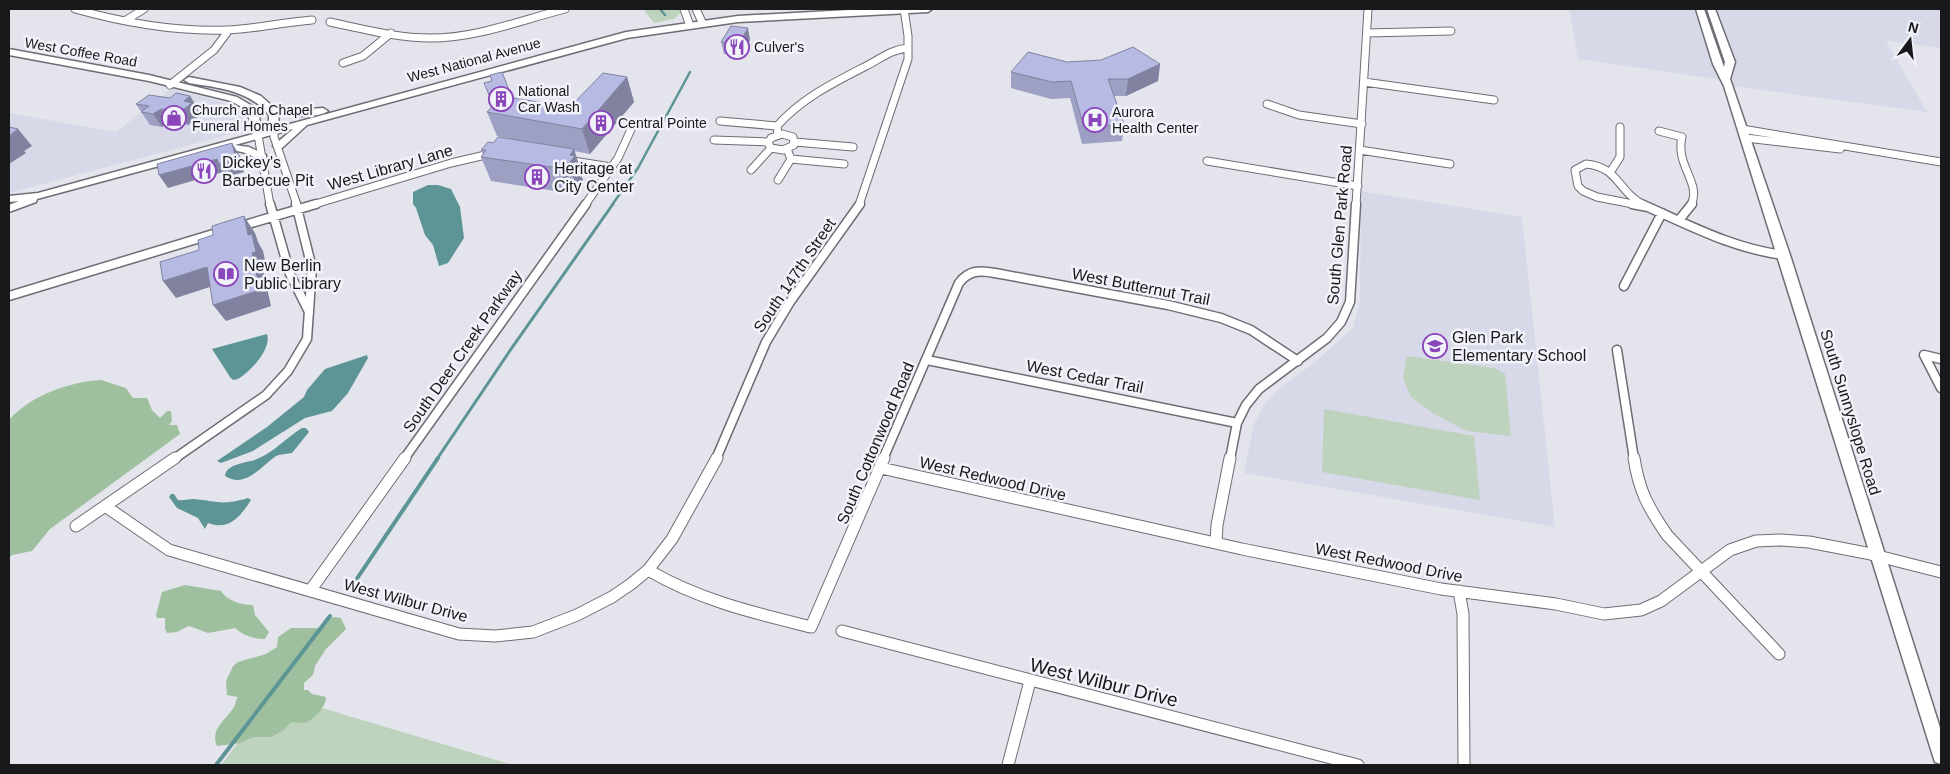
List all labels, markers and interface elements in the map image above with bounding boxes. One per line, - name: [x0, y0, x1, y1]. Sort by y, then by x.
- north arrow: [1885, 15, 1935, 65]
- text: N: [1906, 18, 1920, 36]
- street label: West Coffee Road: [24, 34, 138, 70]
- street label: West National Avenue: [406, 34, 543, 85]
- restaurant icon: Culver's: [724, 34, 750, 60]
- place label: Culver's: [754, 39, 804, 55]
- place label: National Car Wash: [518, 83, 580, 115]
- building icon: National Car Wash: [488, 86, 514, 112]
- place label: Church and Chapel Funeral Homes: [192, 102, 313, 134]
- place label: Aurora Health Center: [1112, 104, 1199, 136]
- shop icon: Church and Chapel Funeral Homes: [161, 105, 187, 131]
- hospital icon: Aurora Health Center: [1082, 107, 1108, 133]
- building icon: Central Pointe: [588, 110, 614, 136]
- place label: Central Pointe: [618, 115, 707, 131]
- street label: West Library Lane: [326, 141, 455, 194]
- street label: South Glen Park Road: [1324, 145, 1355, 306]
- place label: Dickey's Barbecue Pit: [222, 154, 314, 189]
- restaurant icon: Dickey's Barbecue Pit: [191, 158, 217, 184]
- place label: Heritage at City Center: [554, 160, 635, 195]
- building icon: Heritage at City Center: [524, 164, 550, 190]
- street label: South 147th Street: [750, 215, 839, 335]
- place label: New Berlin Public Library: [244, 257, 341, 292]
- library icon: New Berlin Public Library: [213, 261, 239, 287]
- street label: West Butternut Trail: [1070, 265, 1211, 308]
- street label: South Deer Creek Parkway: [400, 267, 525, 436]
- street label: South Sunnyslope Road: [1817, 327, 1884, 497]
- place label: Glen Park Elementary School: [1452, 329, 1586, 364]
- school or university icon: Glen Park Elementary School: [1422, 333, 1448, 359]
- street label: West Cedar Trail: [1025, 357, 1145, 396]
- street label: South Cottonwood Road: [834, 360, 917, 527]
- street label: West Redwood Drive: [918, 453, 1068, 504]
- street label: West Redwood Drive: [1314, 540, 1464, 585]
- street label: West Wilbur Drive: [342, 576, 470, 625]
- street label: West Wilbur Drive: [1028, 654, 1180, 711]

